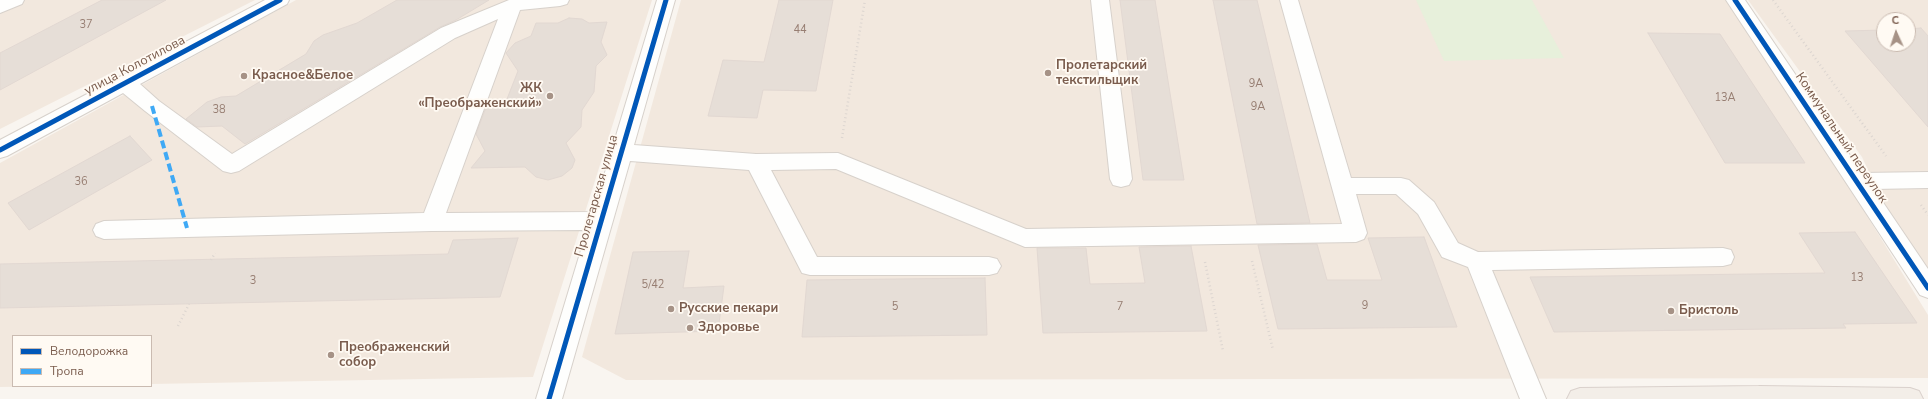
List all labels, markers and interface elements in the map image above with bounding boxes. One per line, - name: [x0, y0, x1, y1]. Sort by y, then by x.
- north arrow: [1876, 12, 1916, 52]
- text: С: [1891, 13, 1900, 28]
- house number: 37: [79, 18, 93, 32]
- house number: 44: [793, 23, 807, 37]
- street label: улица Колотилова: [82, 33, 188, 99]
- place label: Пролетарский текстильщик: [1056, 58, 1147, 89]
- place label: Красное&Белое: [252, 68, 353, 84]
- marker: Пролетарский текстильщик: [1043, 68, 1053, 78]
- street label: Коммунальный переулок: [1791, 70, 1891, 206]
- marker: Красное&Белое: [239, 71, 249, 81]
- house number: 9А: [1249, 77, 1263, 91]
- place label: ЖК «Преображенский»: [418, 81, 542, 112]
- marker: ЖК «Преображенский»: [545, 91, 555, 101]
- house number: 13А: [1714, 91, 1736, 105]
- house number: 9А: [1251, 100, 1265, 114]
- house number: 38: [212, 103, 226, 117]
- street label: Пролетарская улица: [572, 133, 622, 259]
- house number: 36: [74, 175, 88, 189]
- house number: 13: [1850, 271, 1864, 285]
- house number: 3: [250, 274, 256, 288]
- house number: 5/42: [642, 278, 664, 292]
- house number: 9: [1362, 299, 1368, 313]
- house number: 5: [892, 300, 898, 314]
- house number: 7: [1117, 300, 1123, 314]
- place label: Русские пекари: [679, 301, 778, 317]
- place label: Бристоль: [1679, 303, 1738, 319]
- marker: Русские пекари: [666, 304, 676, 314]
- marker: Бристоль: [1666, 306, 1676, 316]
- place label: Здоровье: [698, 320, 759, 336]
- marker: Здоровье: [685, 323, 695, 333]
- legend: [12, 335, 152, 387]
- place label: Преображенский собор: [339, 340, 450, 371]
- text: Велодорожка: [50, 343, 128, 359]
- marker: Преображенский собор: [326, 350, 336, 360]
- text: Тропа: [50, 363, 84, 379]

